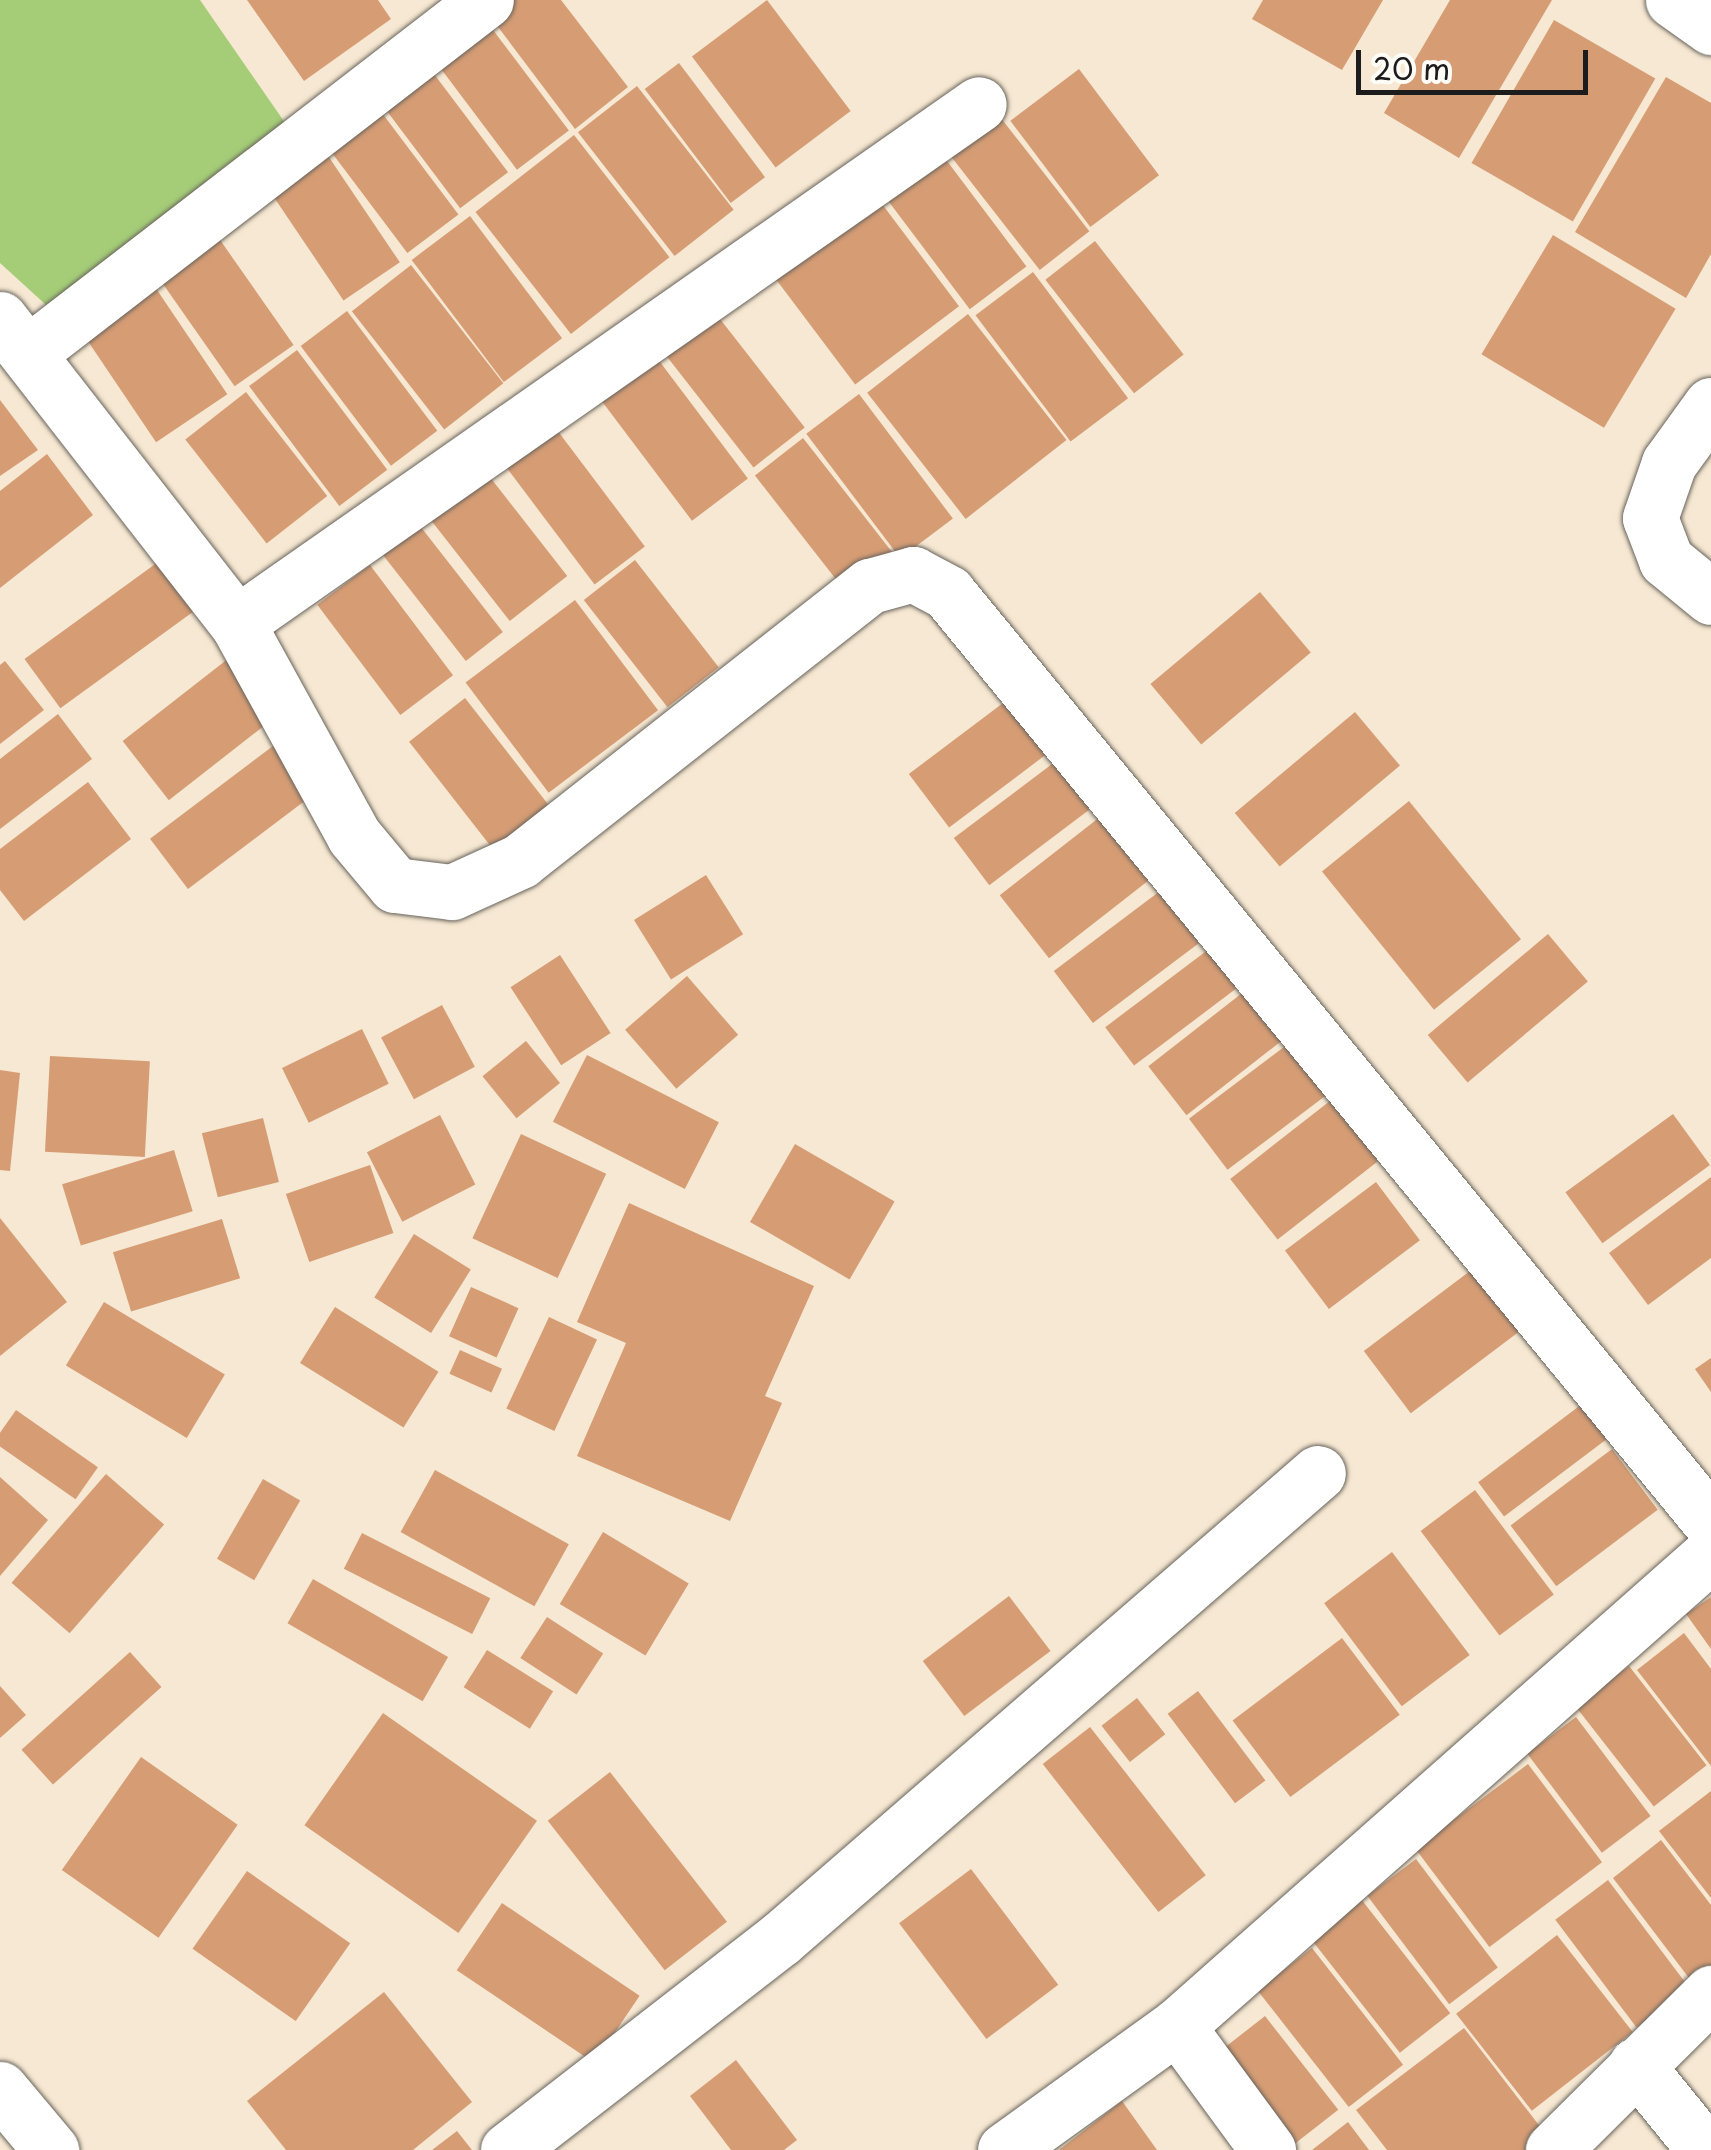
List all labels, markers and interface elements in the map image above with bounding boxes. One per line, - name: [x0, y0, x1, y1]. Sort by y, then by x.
- scale bar: [1361, 30, 1594, 92]
- text: 20 m: [1373, 45, 1450, 90]

